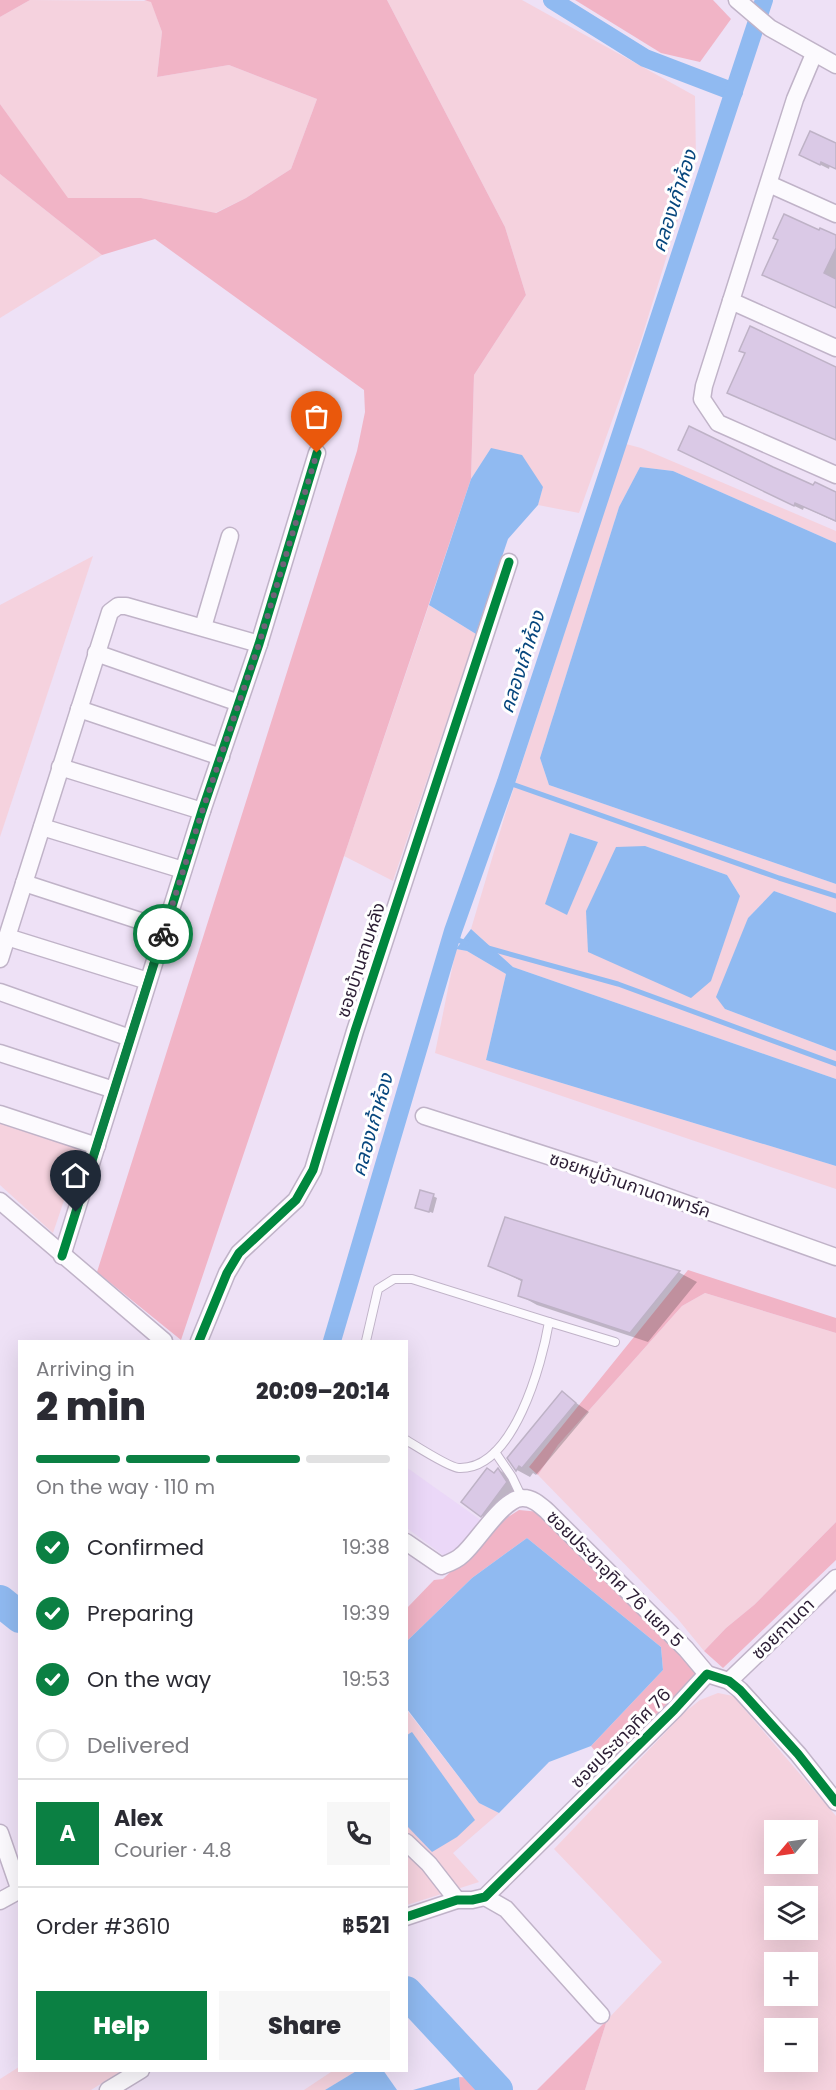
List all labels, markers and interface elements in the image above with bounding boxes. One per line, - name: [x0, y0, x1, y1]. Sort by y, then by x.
- water label: คลองเก้าห้อง: [644, 145, 704, 256]
- pin: [291, 391, 342, 453]
- icon: bag: [300, 400, 333, 433]
- water label: คลองเก้าห้อง: [492, 606, 552, 717]
- street label: ซอยบ้านสามหลัง: [330, 899, 391, 1020]
- courier: [133, 904, 193, 964]
- icon: bike: [147, 918, 180, 951]
- water label: คลองเก้าห้อง: [344, 1069, 400, 1180]
- street label: ซอยหมู่บ้านกานดาพาร์ค: [546, 1145, 714, 1224]
- pin: [50, 1150, 101, 1212]
- icon: home: [59, 1159, 92, 1192]
- text: Arriving in: [36, 1355, 135, 1383]
- text: 20:09–20:14: [256, 1376, 390, 1407]
- text: 2 min: [36, 1379, 146, 1434]
- text: On the way · 110 m: [36, 1473, 215, 1501]
- street label: ซอยประชาอุทิศ 76 แยก 5: [541, 1504, 690, 1653]
- icon: check: [36, 1531, 69, 1564]
- text: Confirmed: [87, 1532, 204, 1563]
- text: 19:38: [342, 1533, 390, 1561]
- street label: ซอยกานดา: [746, 1592, 820, 1665]
- icon: check: [36, 1597, 69, 1630]
- text: Preparing: [87, 1598, 194, 1629]
- text: 19:39: [342, 1599, 390, 1627]
- icon: check: [36, 1663, 69, 1696]
- text: On the way: [87, 1664, 211, 1695]
- text: 19:53: [342, 1665, 390, 1693]
- street label: ซอยประชาอุทิศ 76: [565, 1682, 676, 1793]
- text: Delivered: [87, 1730, 190, 1761]
- button: phone: [327, 1802, 390, 1865]
- text: Alex: [114, 1803, 163, 1834]
- text: A: [59, 1818, 76, 1849]
- north arrow: [764, 1820, 818, 1874]
- map controls: [764, 1820, 818, 2072]
- text: Courier · 4.8: [114, 1836, 232, 1864]
- button: layers: [764, 1886, 818, 1940]
- text: ฿521: [342, 1910, 390, 1941]
- text: Order #3610: [36, 1911, 170, 1942]
- button: +: [764, 1952, 818, 2006]
- button: Help: [36, 1991, 207, 2060]
- button: Share: [219, 1991, 390, 2060]
- button: −: [764, 2018, 818, 2072]

